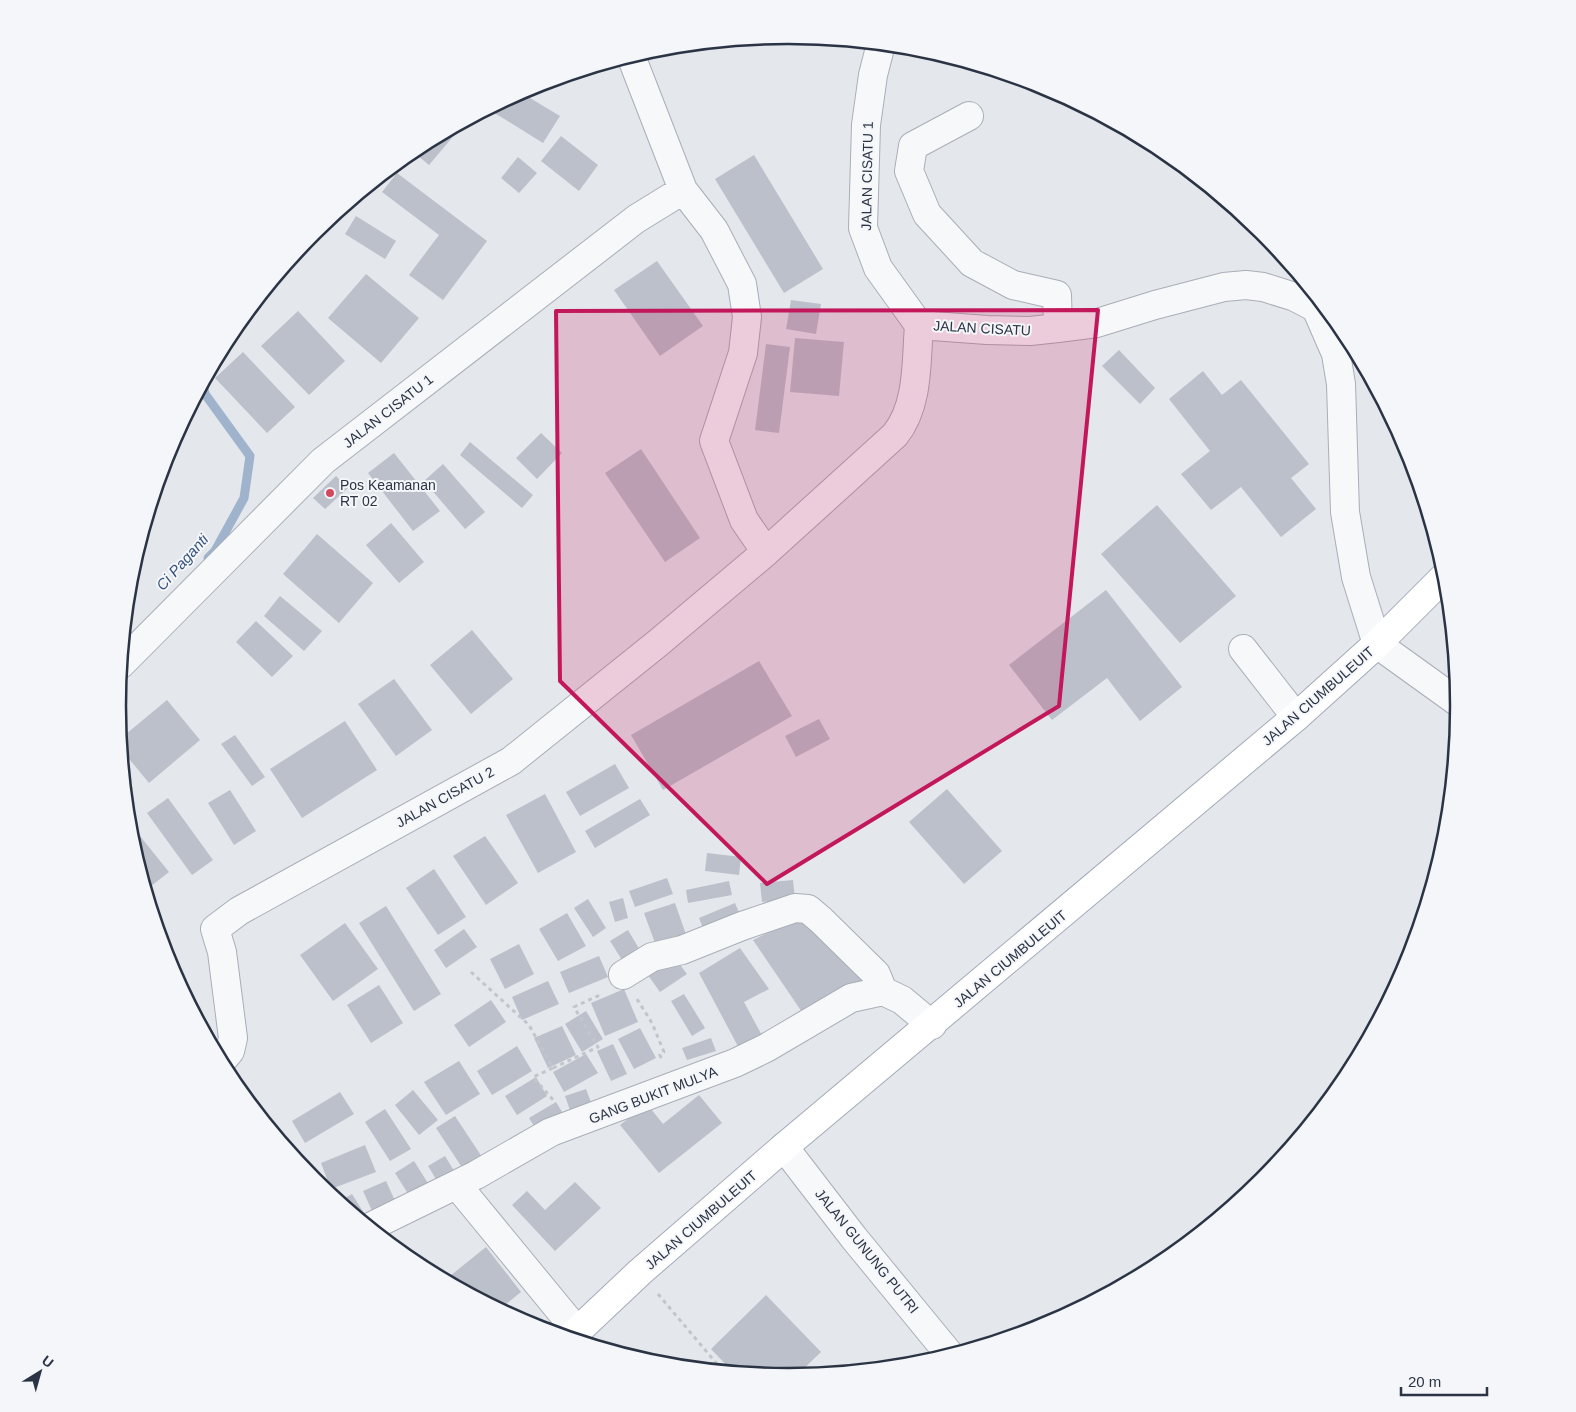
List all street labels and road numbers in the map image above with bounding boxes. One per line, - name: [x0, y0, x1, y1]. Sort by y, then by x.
- street label: JALAN CISATU 1: [858, 121, 876, 231]
- street label: JALAN CISATU: [933, 317, 1031, 339]
- street label: JALAN CISATU 1: [340, 371, 436, 451]
- street label: JALAN CIUMBULEUIT: [1259, 643, 1377, 749]
- street label: JALAN CISATU 2: [393, 763, 497, 831]
- street label: JALAN CIUMBULEUIT: [950, 907, 1070, 1011]
- street label: GANG BUKIT MULYA: [587, 1063, 720, 1127]
- street label: JALAN CIUMBULEUIT: [642, 1167, 760, 1273]
- street label: JALAN GUNUNG PUTRI: [812, 1186, 922, 1316]

